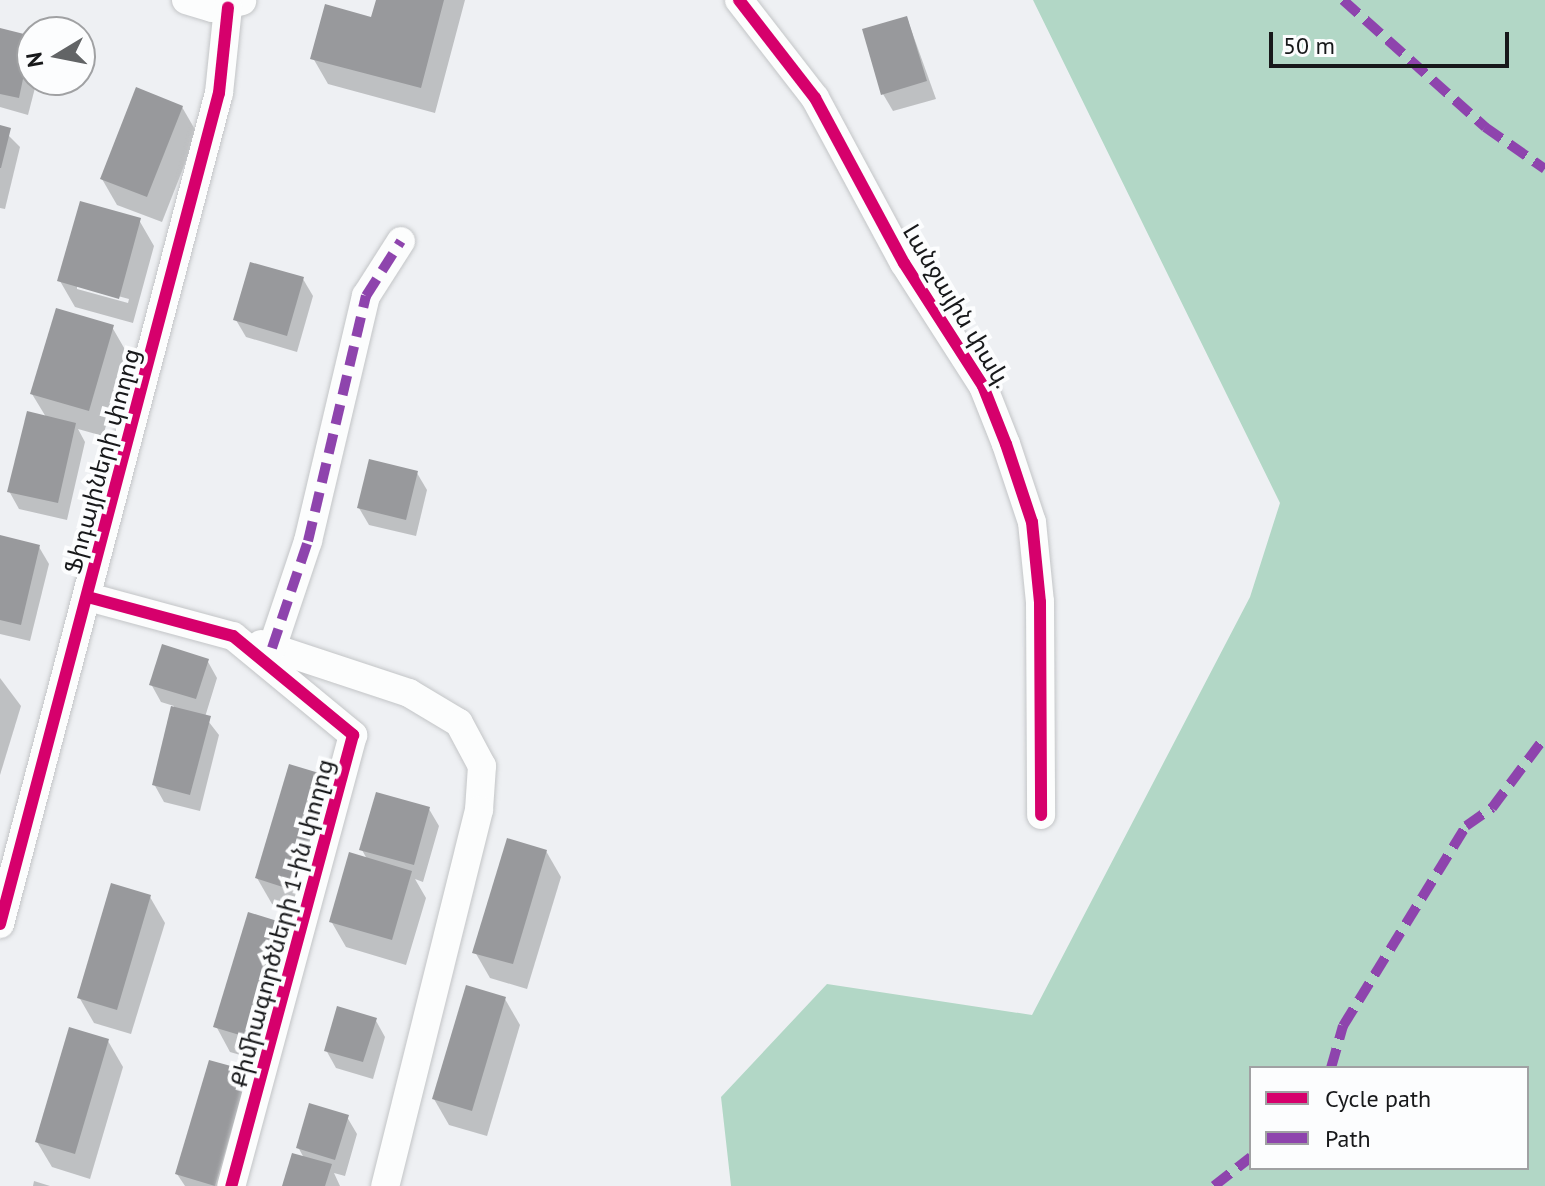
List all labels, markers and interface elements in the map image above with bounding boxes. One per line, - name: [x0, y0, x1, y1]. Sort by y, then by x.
- north arrow: [16, 16, 96, 96]
- scale bar: [1273, 16, 1513, 66]
- text: 50 m: [1283, 30, 1335, 61]
- text: N: [19, 50, 49, 69]
- street label: Լանջային փակ.: [897, 219, 1017, 393]
- street label: Ֆիդայիների փողոց: [58, 345, 146, 577]
- street label: Քիմիագործների 1-ին փողոց: [224, 756, 340, 1090]
- legend: [1249, 1066, 1529, 1170]
- text: Cycle path: [1325, 1083, 1431, 1114]
- text: Path: [1325, 1123, 1371, 1154]

